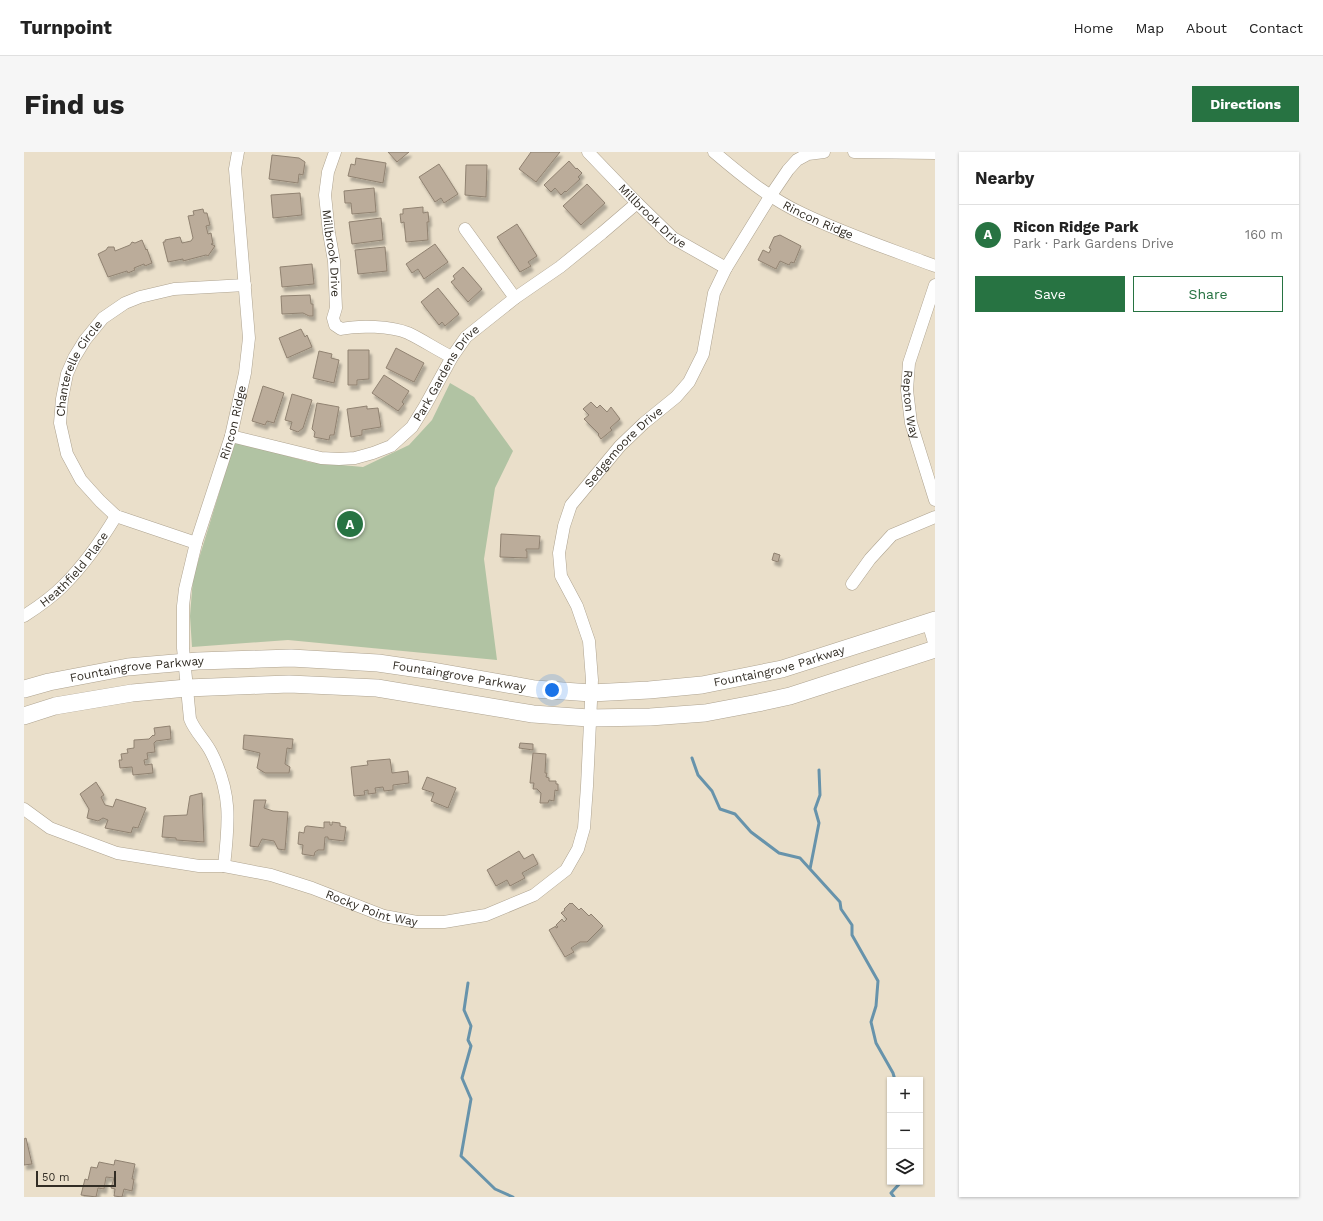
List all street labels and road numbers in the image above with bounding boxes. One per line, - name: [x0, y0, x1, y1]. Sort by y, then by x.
- street label: Millbrook Drive: [616, 181, 689, 251]
- street label: Rincon Ridge: [780, 198, 855, 242]
- street label: Millbrook Drive: [320, 209, 343, 297]
- street label: Chanterelle Circle: [54, 317, 105, 417]
- street label: Park Gardens Drive: [410, 322, 482, 424]
- street label: Repton Way: [900, 370, 923, 441]
- street label: Rincon Ridge: [217, 384, 249, 461]
- street label: Sedgemoore Drive: [582, 404, 665, 490]
- street label: Heathfield Place: [37, 529, 111, 610]
- street label: Fountaingrove Parkway: [712, 642, 847, 690]
- street label: Fountaingrove Parkway: [69, 654, 205, 685]
- street label: Fountaingrove Parkway: [391, 658, 528, 694]
- street label: Rocky Point Way: [324, 887, 420, 929]

